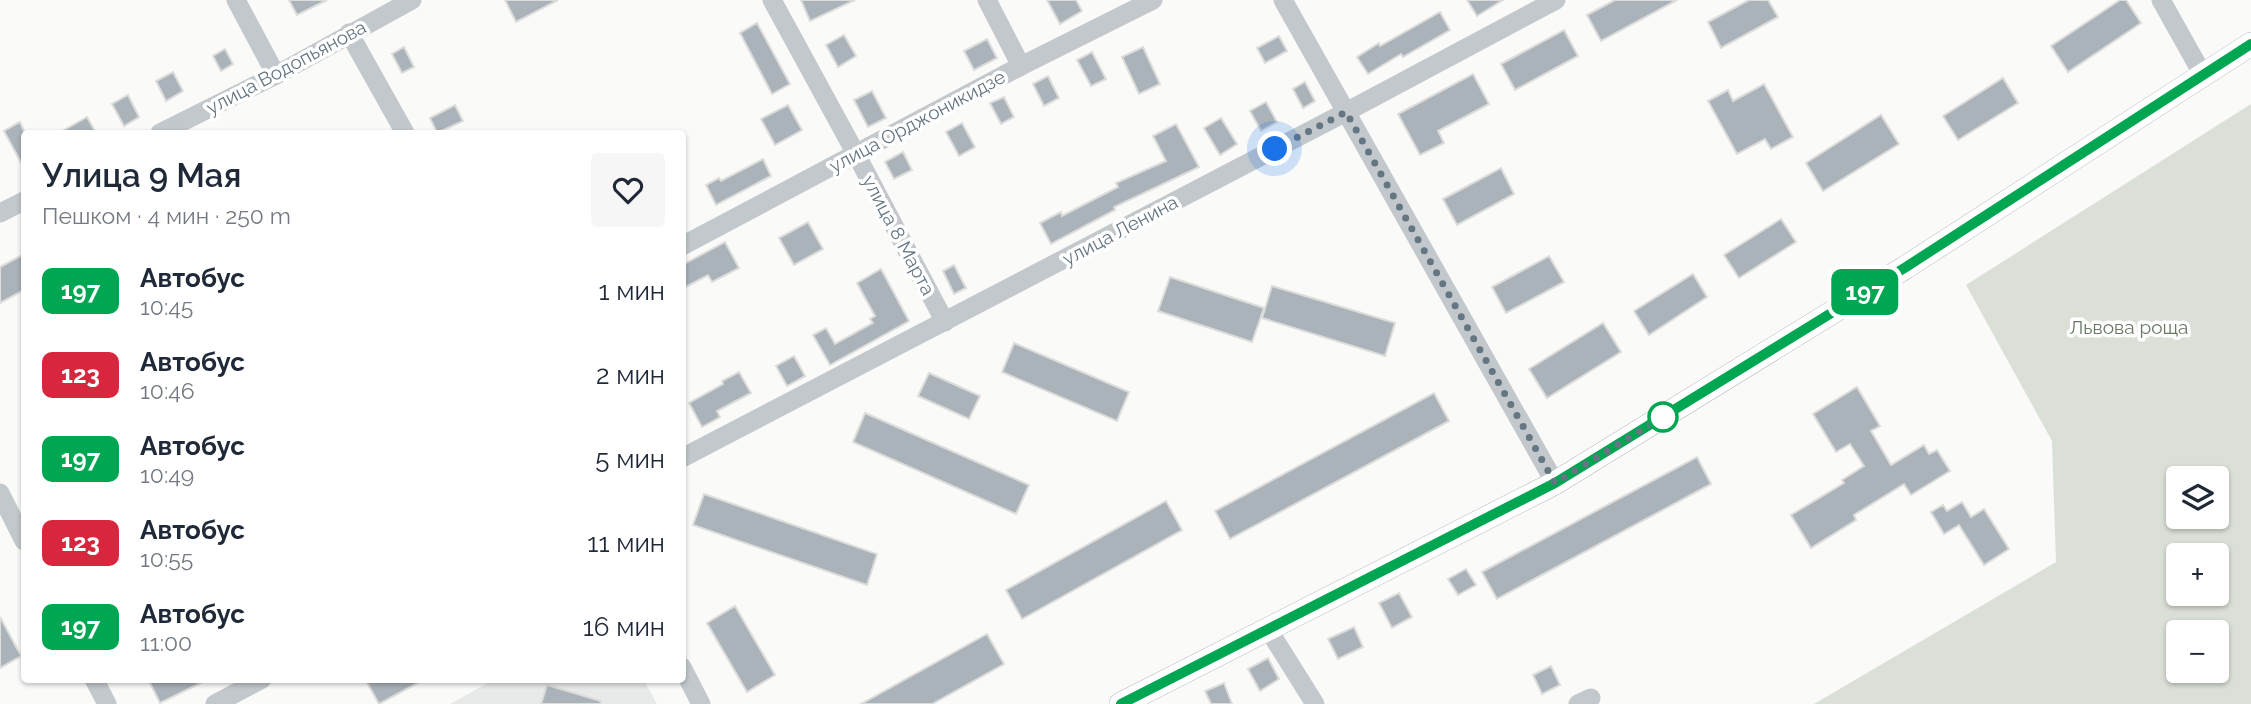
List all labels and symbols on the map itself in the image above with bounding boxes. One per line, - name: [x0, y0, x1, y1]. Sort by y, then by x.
- street label: улица Водопьянова: [202, 16, 370, 118]
- street label: улица Орджоникидзе: [825, 65, 1009, 177]
- your location: [1257, 131, 1292, 166]
- street label: улица 8 Марта: [858, 171, 940, 299]
- street label: улица Ленина: [1059, 190, 1181, 270]
- line badge: 197: [1825, 269, 1905, 315]
- park label: Львова роща: [2070, 316, 2188, 338]
- unlabelled marker: [1648, 402, 1678, 432]

